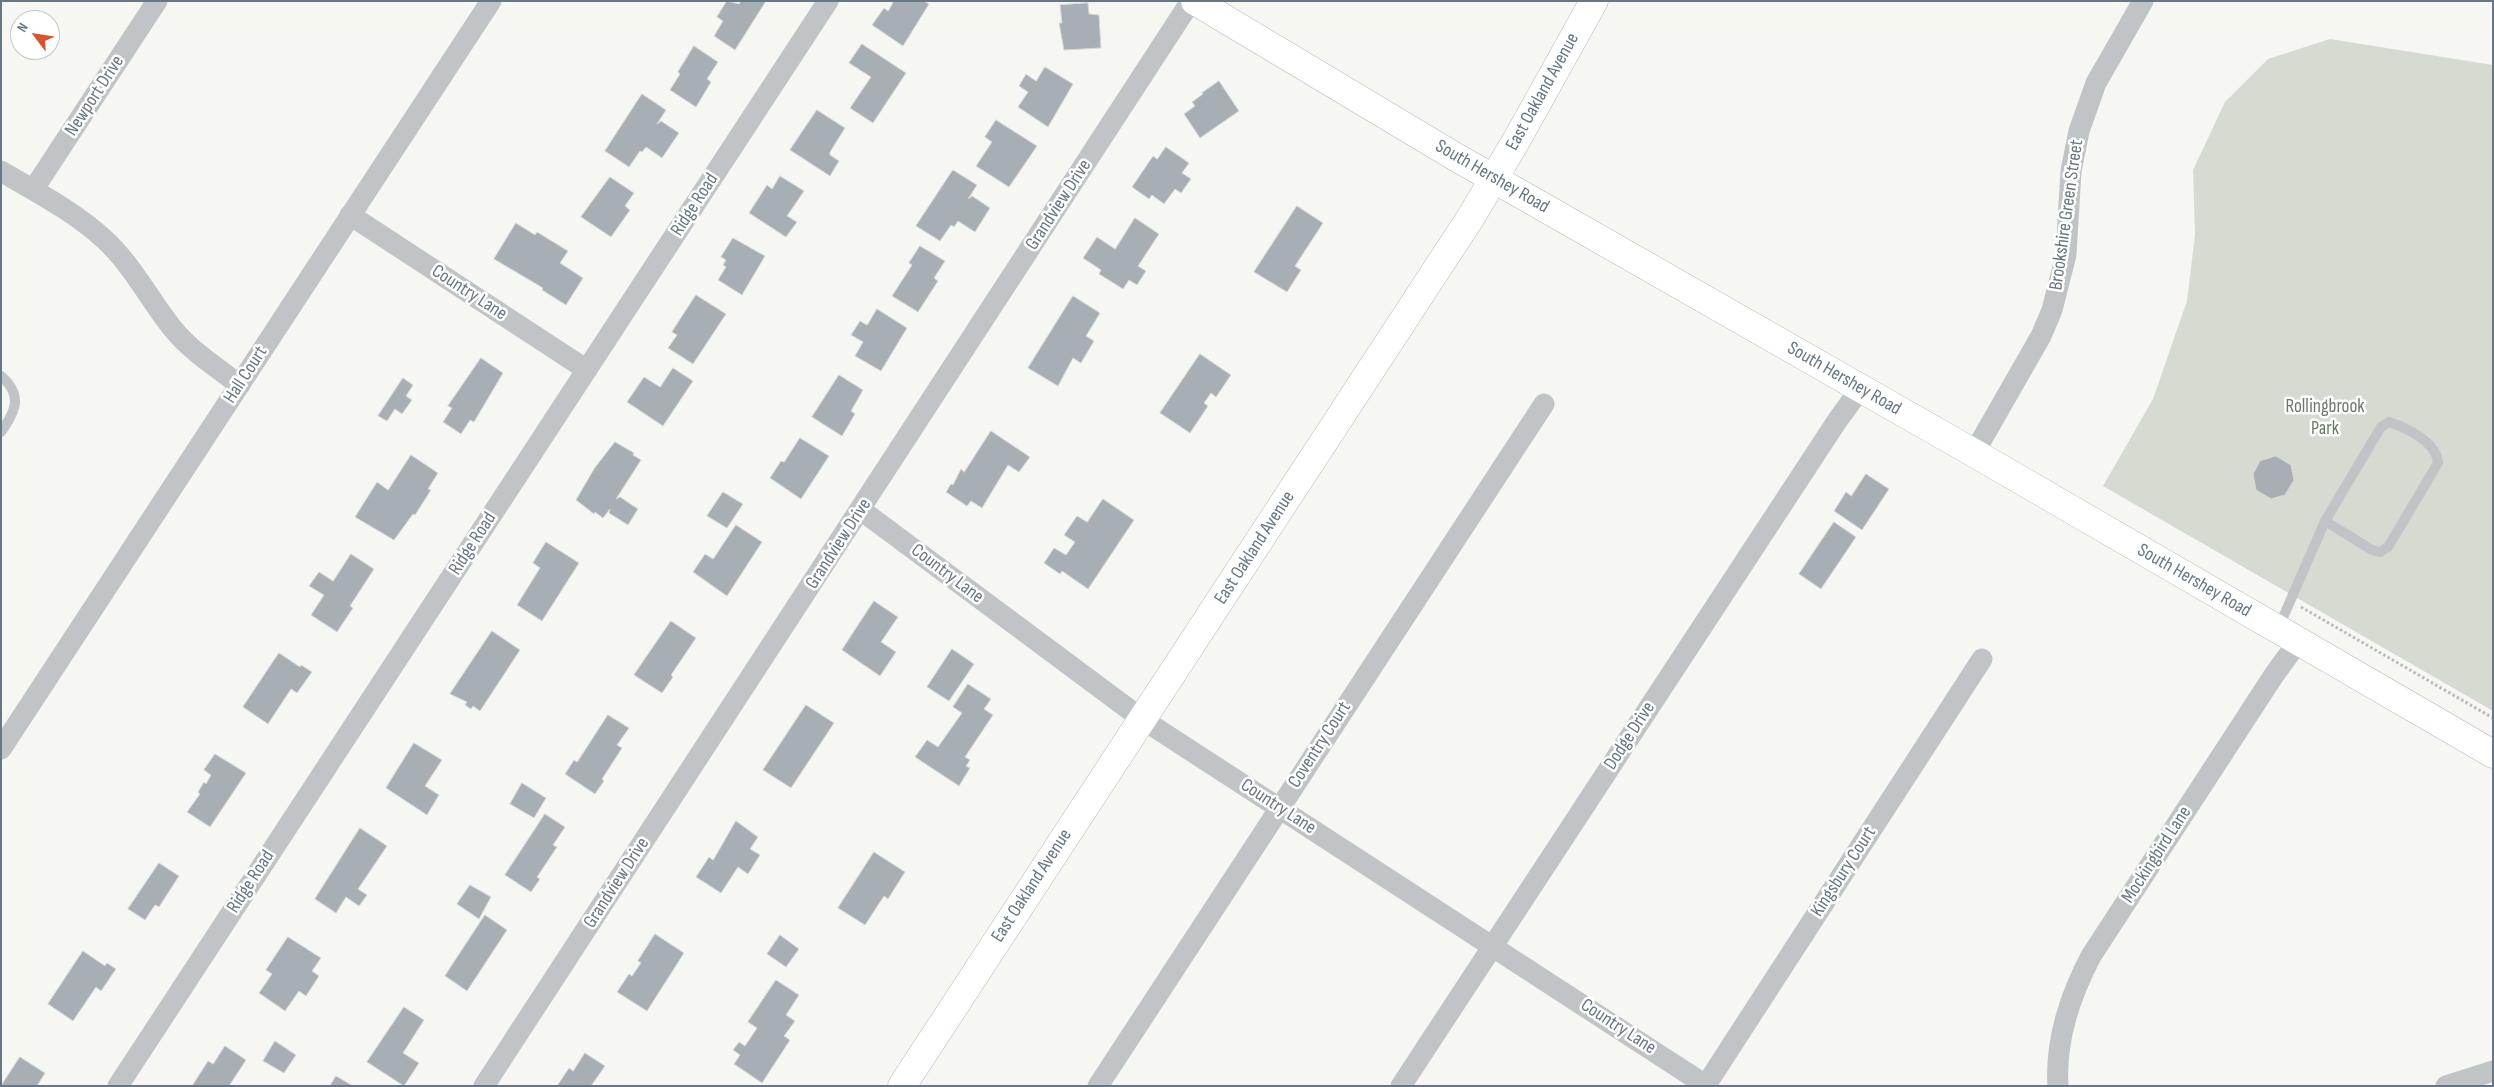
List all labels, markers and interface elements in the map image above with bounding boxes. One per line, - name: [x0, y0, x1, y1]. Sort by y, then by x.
- north arrow: [10, 10, 60, 60]
- text: N: [13, 20, 32, 35]
- street label: East Oakland Avenue: [1501, 29, 1585, 155]
- street label: Newport Drive: [61, 51, 129, 141]
- street label: South Hershey Road: [1431, 135, 1553, 219]
- street label: Brookshire Green Street: [2045, 138, 2089, 292]
- street label: Grandview Drive: [1021, 155, 1097, 255]
- street label: Ridge Road: [666, 169, 724, 241]
- street label: Country Lane: [427, 260, 511, 326]
- street label: South Hershey Road: [1783, 337, 1905, 421]
- street label: Hall Court: [219, 342, 273, 408]
- park label: Rollingbrook Park: [2285, 396, 2365, 440]
- street label: East Oakland Avenue: [1210, 487, 1300, 609]
- street label: Grandview Drive: [801, 494, 877, 594]
- street label: Ridge Road: [444, 508, 502, 580]
- street label: Country Lane: [906, 539, 988, 609]
- street label: South Hershey Road: [2133, 539, 2255, 623]
- street label: Coventry Court: [1284, 698, 1356, 792]
- street label: Dodge Drive: [1600, 698, 1660, 774]
- street label: Country Lane: [1236, 774, 1320, 840]
- street label: Mockingbird Lane: [2117, 802, 2197, 908]
- street label: Kingsbury Court: [1806, 823, 1882, 921]
- street label: East Oakland Avenue: [987, 825, 1077, 947]
- street label: Grandview Drive: [579, 833, 655, 933]
- street label: Ridge Road: [222, 846, 280, 918]
- street label: Country Lane: [1576, 994, 1660, 1060]

